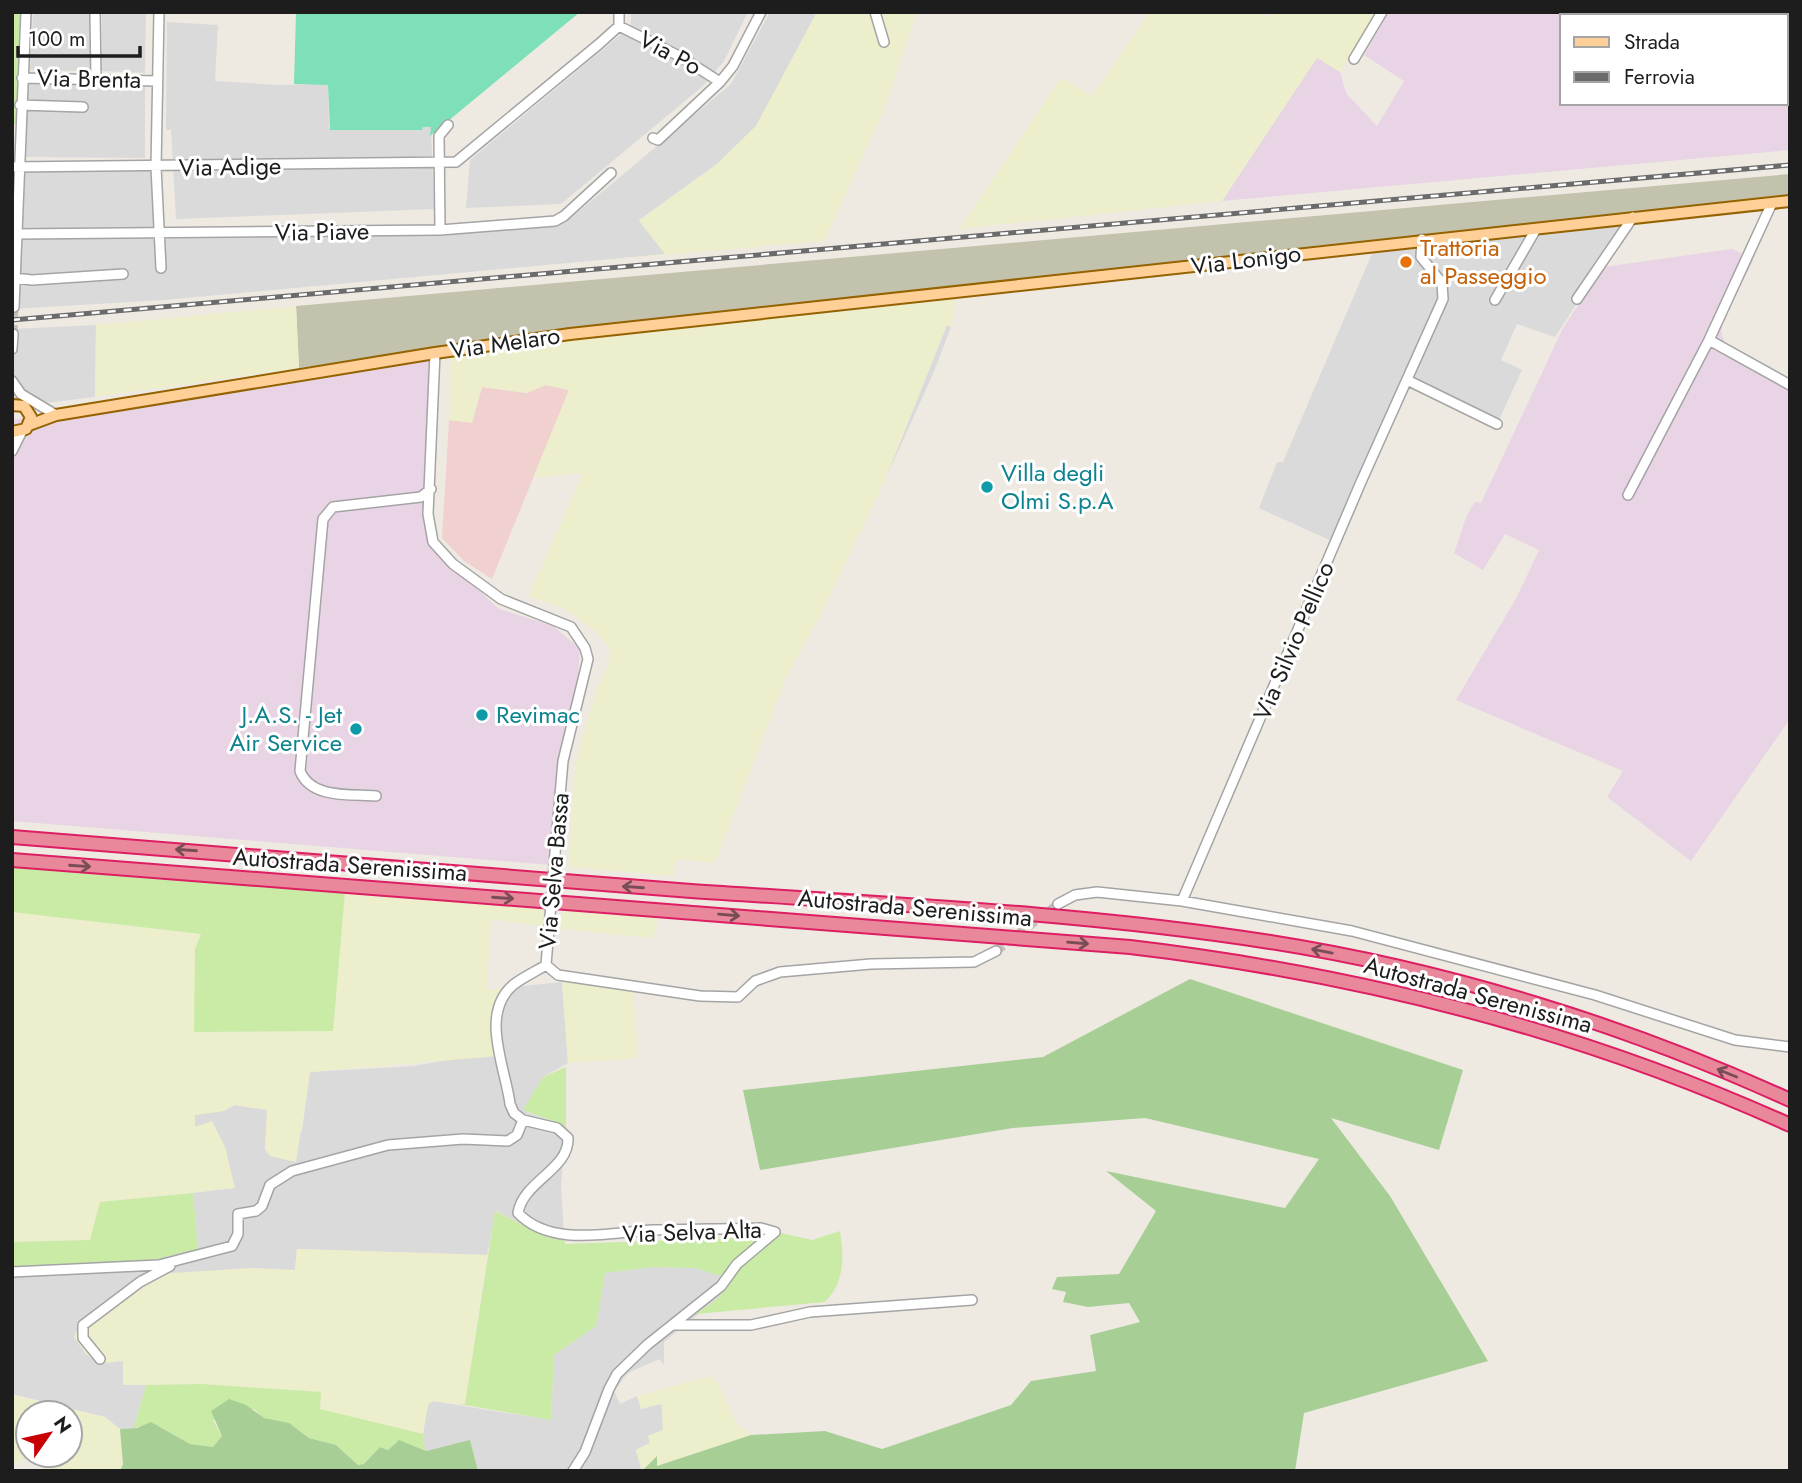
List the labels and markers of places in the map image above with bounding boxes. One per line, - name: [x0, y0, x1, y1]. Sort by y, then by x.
- place label: Trattoria al Passeggio: [1420, 230, 1547, 293]
- marker: Trattoria al Passeggio: [1398, 254, 1414, 270]
- place label: Villa degli Olmi S.p.A: [1001, 455, 1114, 518]
- marker: Villa degli Olmi S.p.A: [979, 479, 995, 495]
- place label: J.A.S. - Jet Air Service: [229, 697, 342, 760]
- place label: Revimac: [496, 697, 580, 732]
- marker: Revimac: [474, 707, 490, 723]
- marker: J.A.S. - Jet Air Service: [348, 721, 364, 737]

